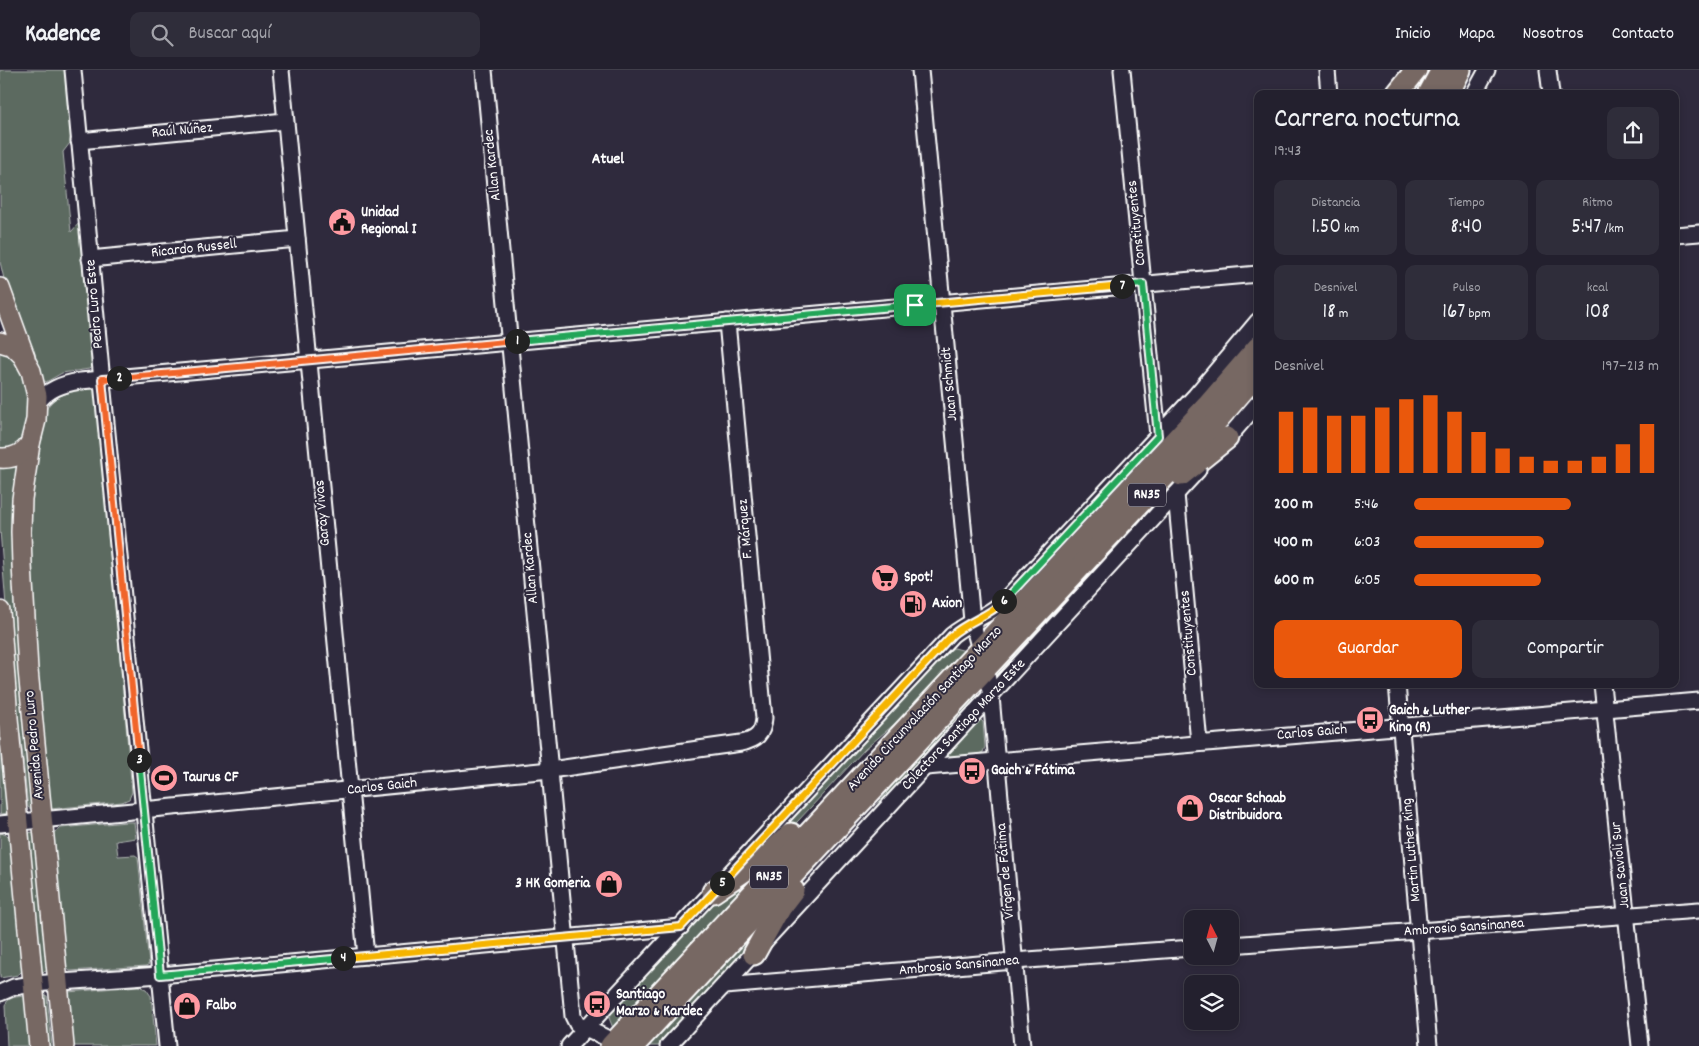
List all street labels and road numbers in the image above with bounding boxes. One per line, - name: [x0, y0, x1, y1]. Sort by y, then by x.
- street label: Raúl Núñez: [151, 117, 214, 145]
- street label: Allan Kardec: [478, 128, 508, 202]
- street label: Constituyentes: [1122, 179, 1152, 267]
- street label: Ricardo Russell: [150, 234, 238, 264]
- street label: Pedro Luro Este: [80, 258, 110, 350]
- street label: Juan Schmidt: [936, 345, 964, 422]
- street label: Garay Vivas: [309, 479, 337, 547]
- road number: RN35: [1128, 484, 1166, 506]
- street label: F. Márquez: [732, 498, 760, 560]
- street label: Allan Kardec: [517, 531, 545, 605]
- street label: Constituyentes: [1174, 589, 1204, 677]
- street label: Avenida Circunvalación Santiago Marzo: [842, 621, 1008, 797]
- street label: Colectora Santiago Marzo Este: [897, 654, 1031, 796]
- street label: Avenida Pedro Luro: [19, 689, 51, 800]
- street label: Carlos Gaich: [1276, 719, 1348, 747]
- street label: Carlos Gaich: [346, 772, 418, 802]
- street label: Martin Luther King: [1397, 797, 1427, 903]
- street label: Juan Savioli Sur: [1605, 820, 1636, 909]
- street label: Vírgen de Fátima: [991, 821, 1021, 920]
- road number: RN35: [750, 866, 788, 889]
- street label: Ambrosio Sansinanea: [1403, 913, 1526, 943]
- street label: Ambrosio Sansinanea: [898, 950, 1021, 982]

